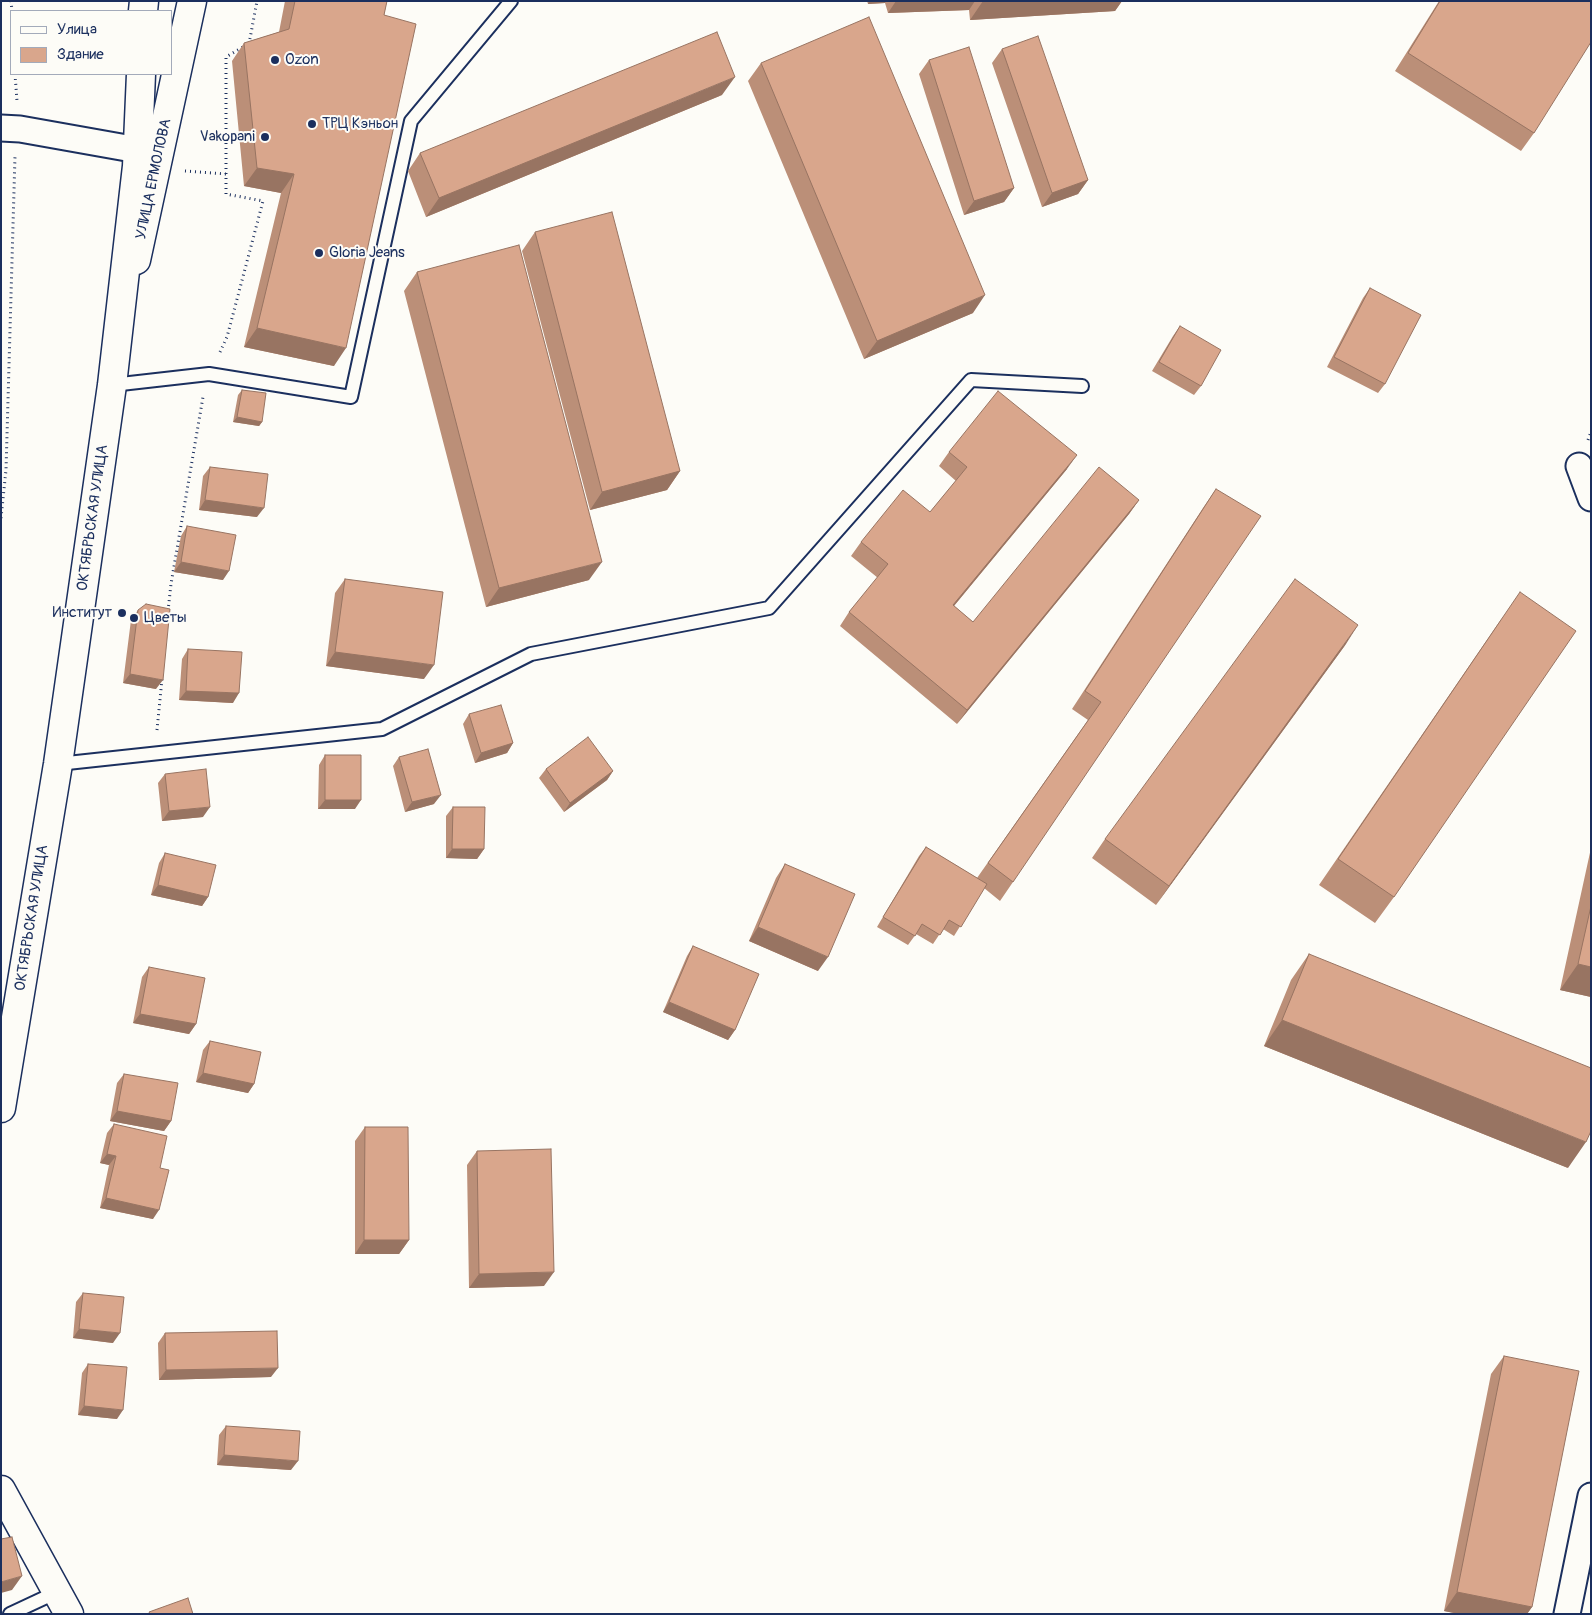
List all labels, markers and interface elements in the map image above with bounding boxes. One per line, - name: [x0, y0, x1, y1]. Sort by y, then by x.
- legend: [10, 10, 172, 75]
- text: Улица: [57, 20, 97, 39]
- text: Здание: [57, 45, 104, 64]
- place label: Ozon: [285, 51, 319, 69]
- marker: Ozon: [269, 54, 281, 66]
- place label: ТРЦ Кэньон: [322, 115, 398, 133]
- street label: УЛИЦА ЕРМОЛОВА: [132, 117, 176, 241]
- marker: ТРЦ Кэньон: [306, 118, 318, 130]
- place label: Vakopani: [200, 128, 255, 146]
- marker: Vakopani: [259, 131, 271, 143]
- place label: Gloria Jeans: [329, 244, 405, 262]
- marker: Gloria Jeans: [313, 247, 325, 259]
- street label: ОКТЯБРЬСКАЯ УЛИЦА: [74, 444, 112, 592]
- place label: Институт: [53, 604, 112, 622]
- marker: Институт: [116, 607, 128, 619]
- place label: Цветы: [144, 609, 187, 627]
- marker: Цветы: [128, 612, 140, 624]
- street label: ОКТЯБРЬСКАЯ УЛИЦА: [12, 844, 52, 992]

